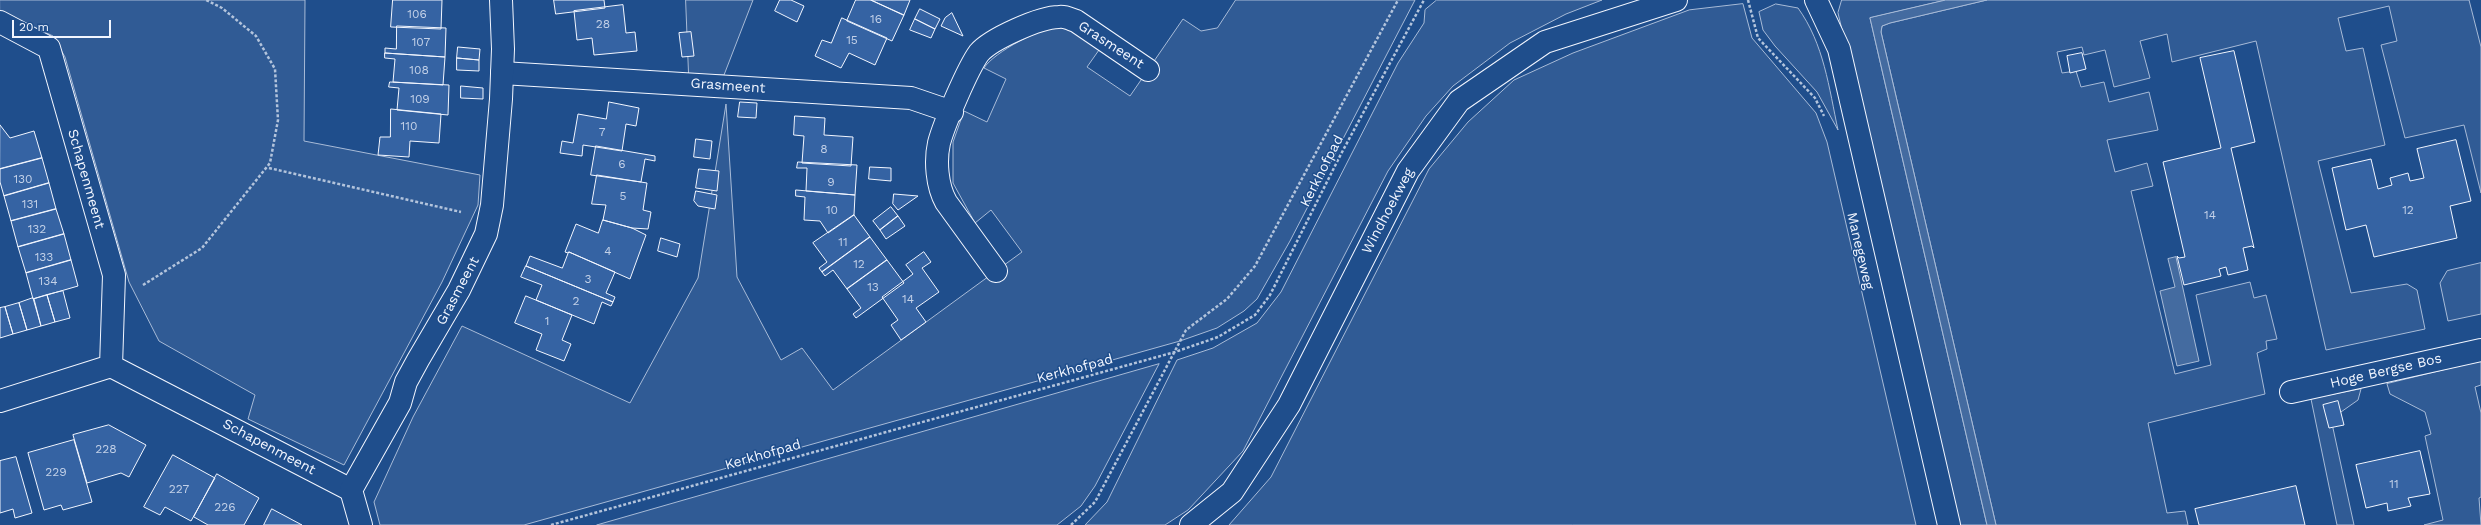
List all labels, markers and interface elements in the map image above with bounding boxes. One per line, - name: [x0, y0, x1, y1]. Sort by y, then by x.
- house number: 106: [407, 7, 427, 21]
- scale bar: [14, 12, 113, 38]
- house number: 16: [870, 12, 882, 26]
- house number: 28: [596, 17, 610, 31]
- street label: Grasmeent: [1075, 18, 1147, 72]
- text: 20 m: [19, 20, 49, 34]
- house number: 15: [846, 33, 858, 47]
- house number: 107: [412, 35, 430, 49]
- house number: 108: [409, 63, 429, 77]
- street label: Grasmeent: [690, 75, 766, 97]
- house number: 109: [410, 92, 430, 106]
- house number: 110: [401, 119, 417, 133]
- house number: 7: [599, 125, 605, 139]
- street label: Schapenmeent: [64, 127, 108, 231]
- street label: Kerkhofpad: [1297, 132, 1347, 210]
- house number: 8: [820, 142, 828, 156]
- house number: 6: [618, 157, 626, 171]
- street label: Windhoekweg: [1358, 165, 1418, 257]
- house number: 130: [13, 172, 33, 186]
- house number: 9: [827, 175, 835, 189]
- house number: 5: [620, 189, 626, 203]
- house number: 131: [22, 197, 38, 211]
- house number: 10: [826, 203, 838, 217]
- house number: 12: [2402, 203, 2414, 217]
- house number: 14: [2204, 208, 2216, 222]
- street label: Manegeweg: [1843, 211, 1877, 291]
- house number: 132: [28, 222, 46, 236]
- house number: 11: [838, 235, 848, 249]
- house number: 4: [604, 244, 612, 258]
- house number: 133: [35, 250, 53, 264]
- street label: Grasmeent: [433, 254, 483, 328]
- house number: 12: [853, 257, 865, 271]
- house number: 3: [585, 272, 591, 286]
- house number: 134: [38, 274, 58, 288]
- house number: 13: [867, 280, 879, 294]
- house number: 14: [902, 292, 914, 306]
- house number: 2: [573, 294, 579, 308]
- house number: 1: [545, 314, 549, 328]
- street label: Hoge Bergse Bos: [2329, 350, 2443, 392]
- street label: Kerkhofpad: [1035, 351, 1115, 387]
- street label: Schapenmeent: [220, 415, 318, 479]
- street label: Kerkhofpad: [723, 436, 803, 474]
- house number: 228: [95, 442, 117, 456]
- house number: 229: [45, 465, 67, 479]
- house number: 11: [2389, 477, 2399, 491]
- house number: 227: [169, 482, 189, 496]
- house number: 226: [214, 500, 236, 514]

